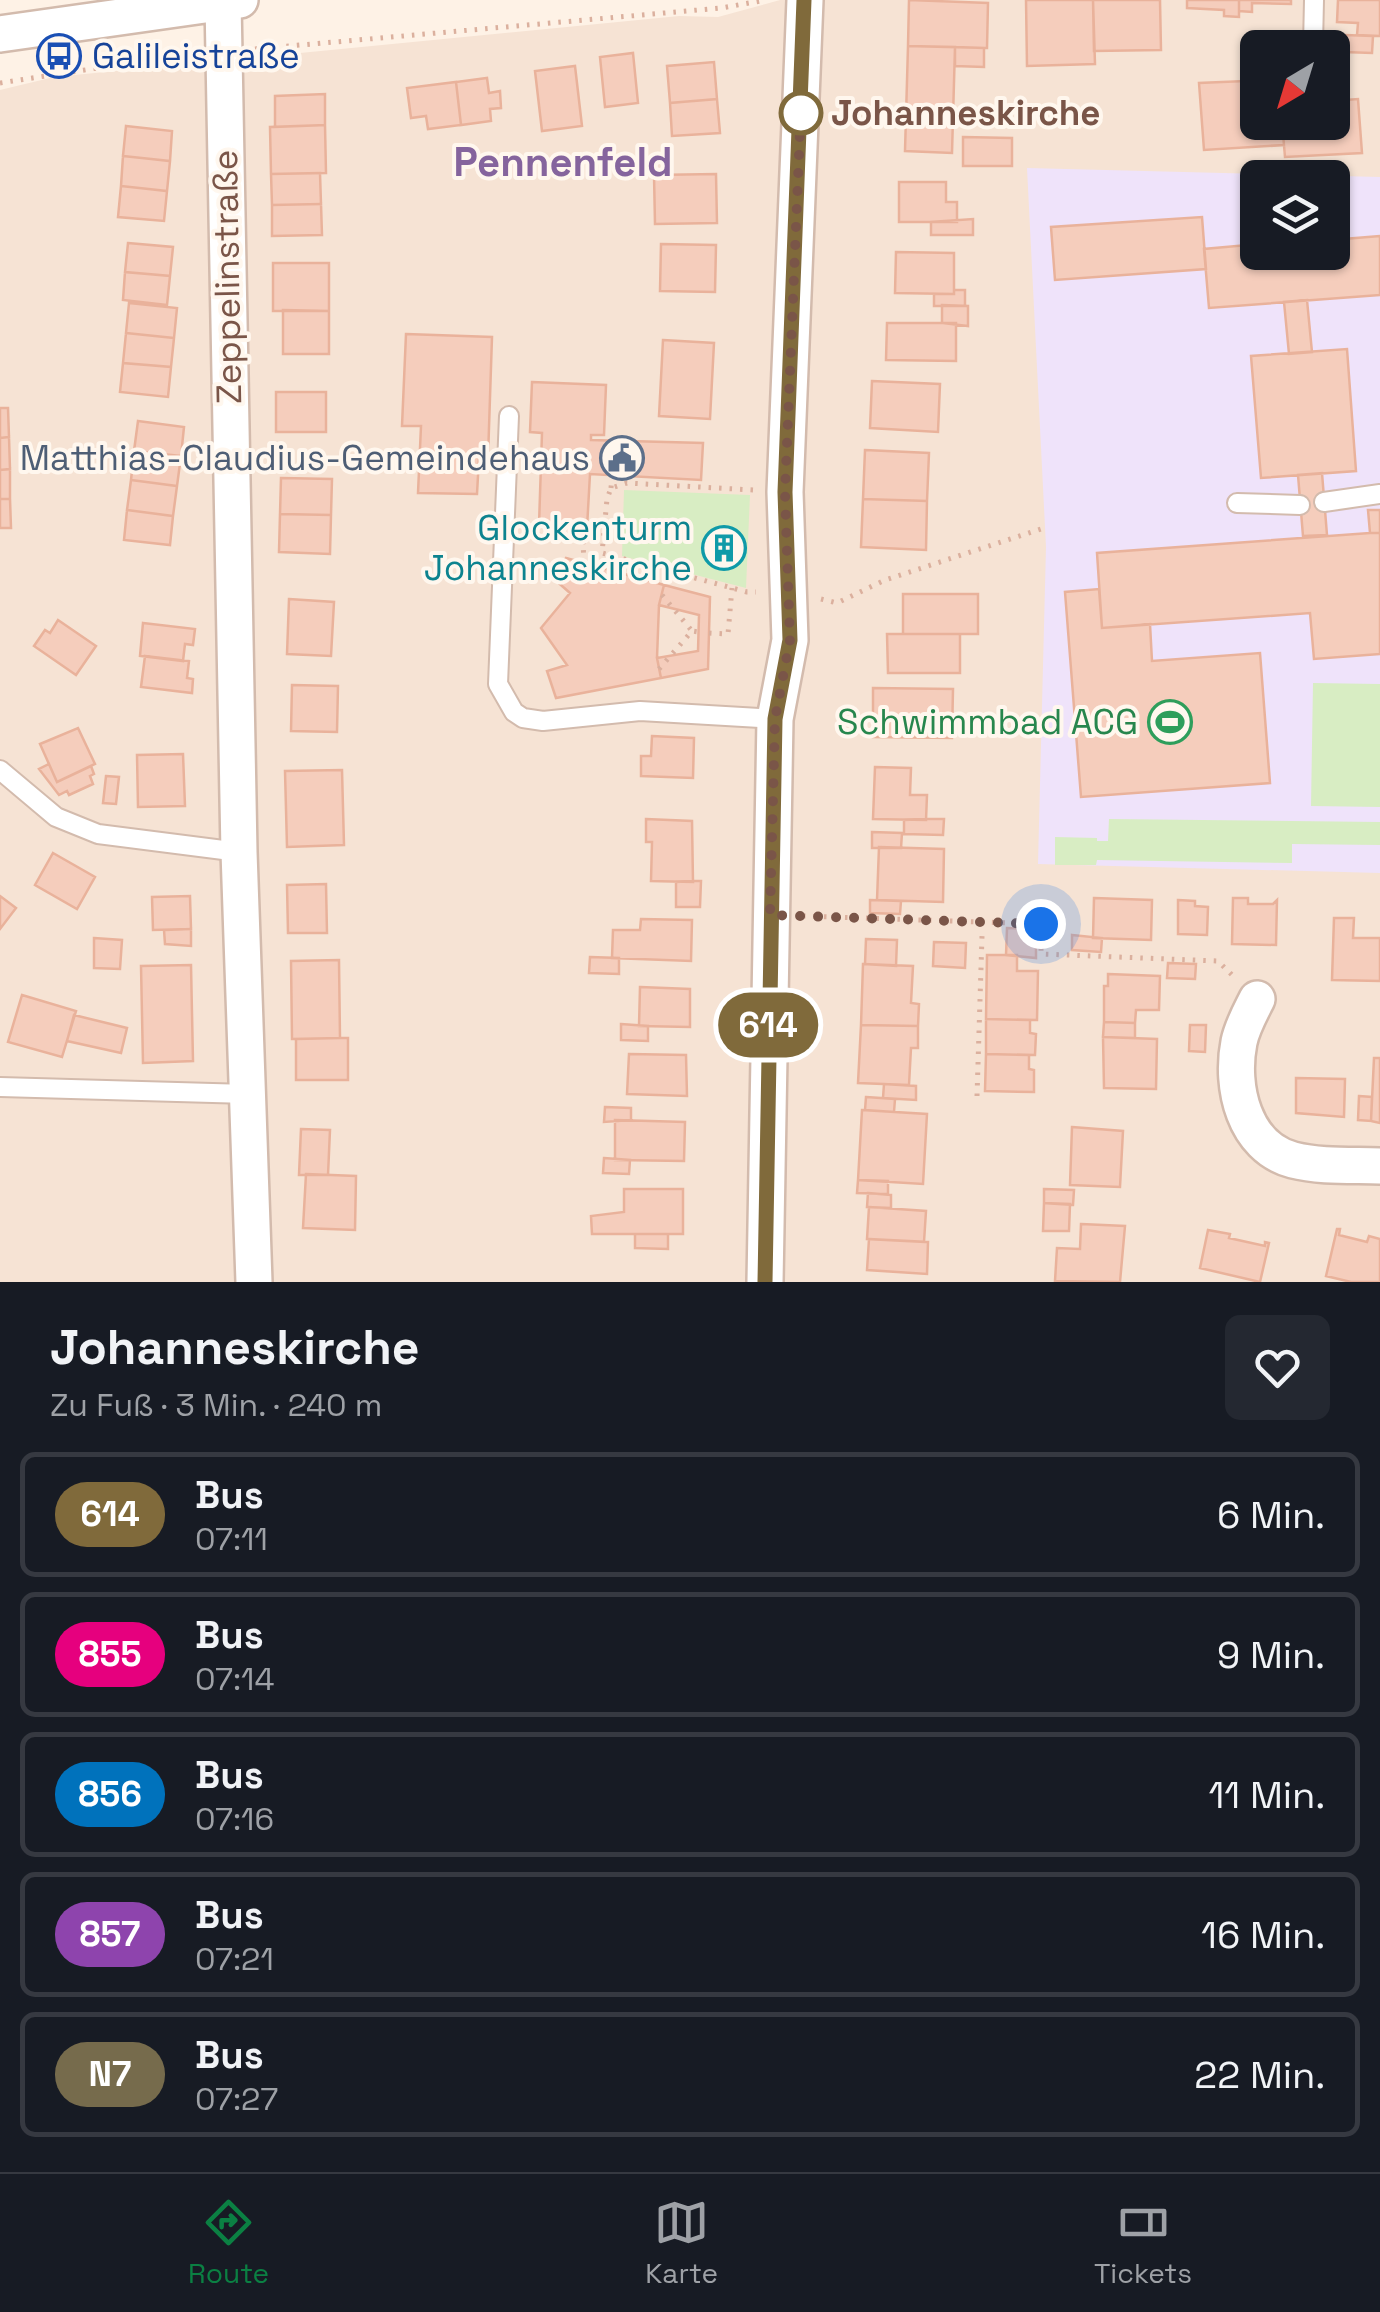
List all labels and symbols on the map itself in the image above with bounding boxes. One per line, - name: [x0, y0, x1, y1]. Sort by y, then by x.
- north arrow: [1240, 30, 1350, 140]
- bus stop icon: Galileistraße: [36, 33, 82, 79]
- place label: Galileistraße: [92, 34, 300, 78]
- place label: Johanneskirche: [831, 91, 1100, 135]
- marker: Johanneskirche: [780, 92, 822, 134]
- district label: Pennenfeld: [453, 137, 673, 188]
- street label: Zeppelinstraße: [203, 149, 251, 405]
- public building icon: Matthias-Claudius-Gemeindehaus: [599, 435, 645, 481]
- place label: Matthias-Claudius-Gemeindehaus: [20, 436, 590, 480]
- place label: Glockenturm Johanneskirche: [424, 506, 692, 590]
- building icon: Glockenturm Johanneskirche: [701, 525, 747, 571]
- sports icon: Schwimmbad ACG: [1147, 699, 1193, 745]
- place label: Schwimmbad ACG: [837, 700, 1138, 744]
- your location: [1016, 899, 1066, 949]
- line badge: 614: [710, 992, 826, 1058]

